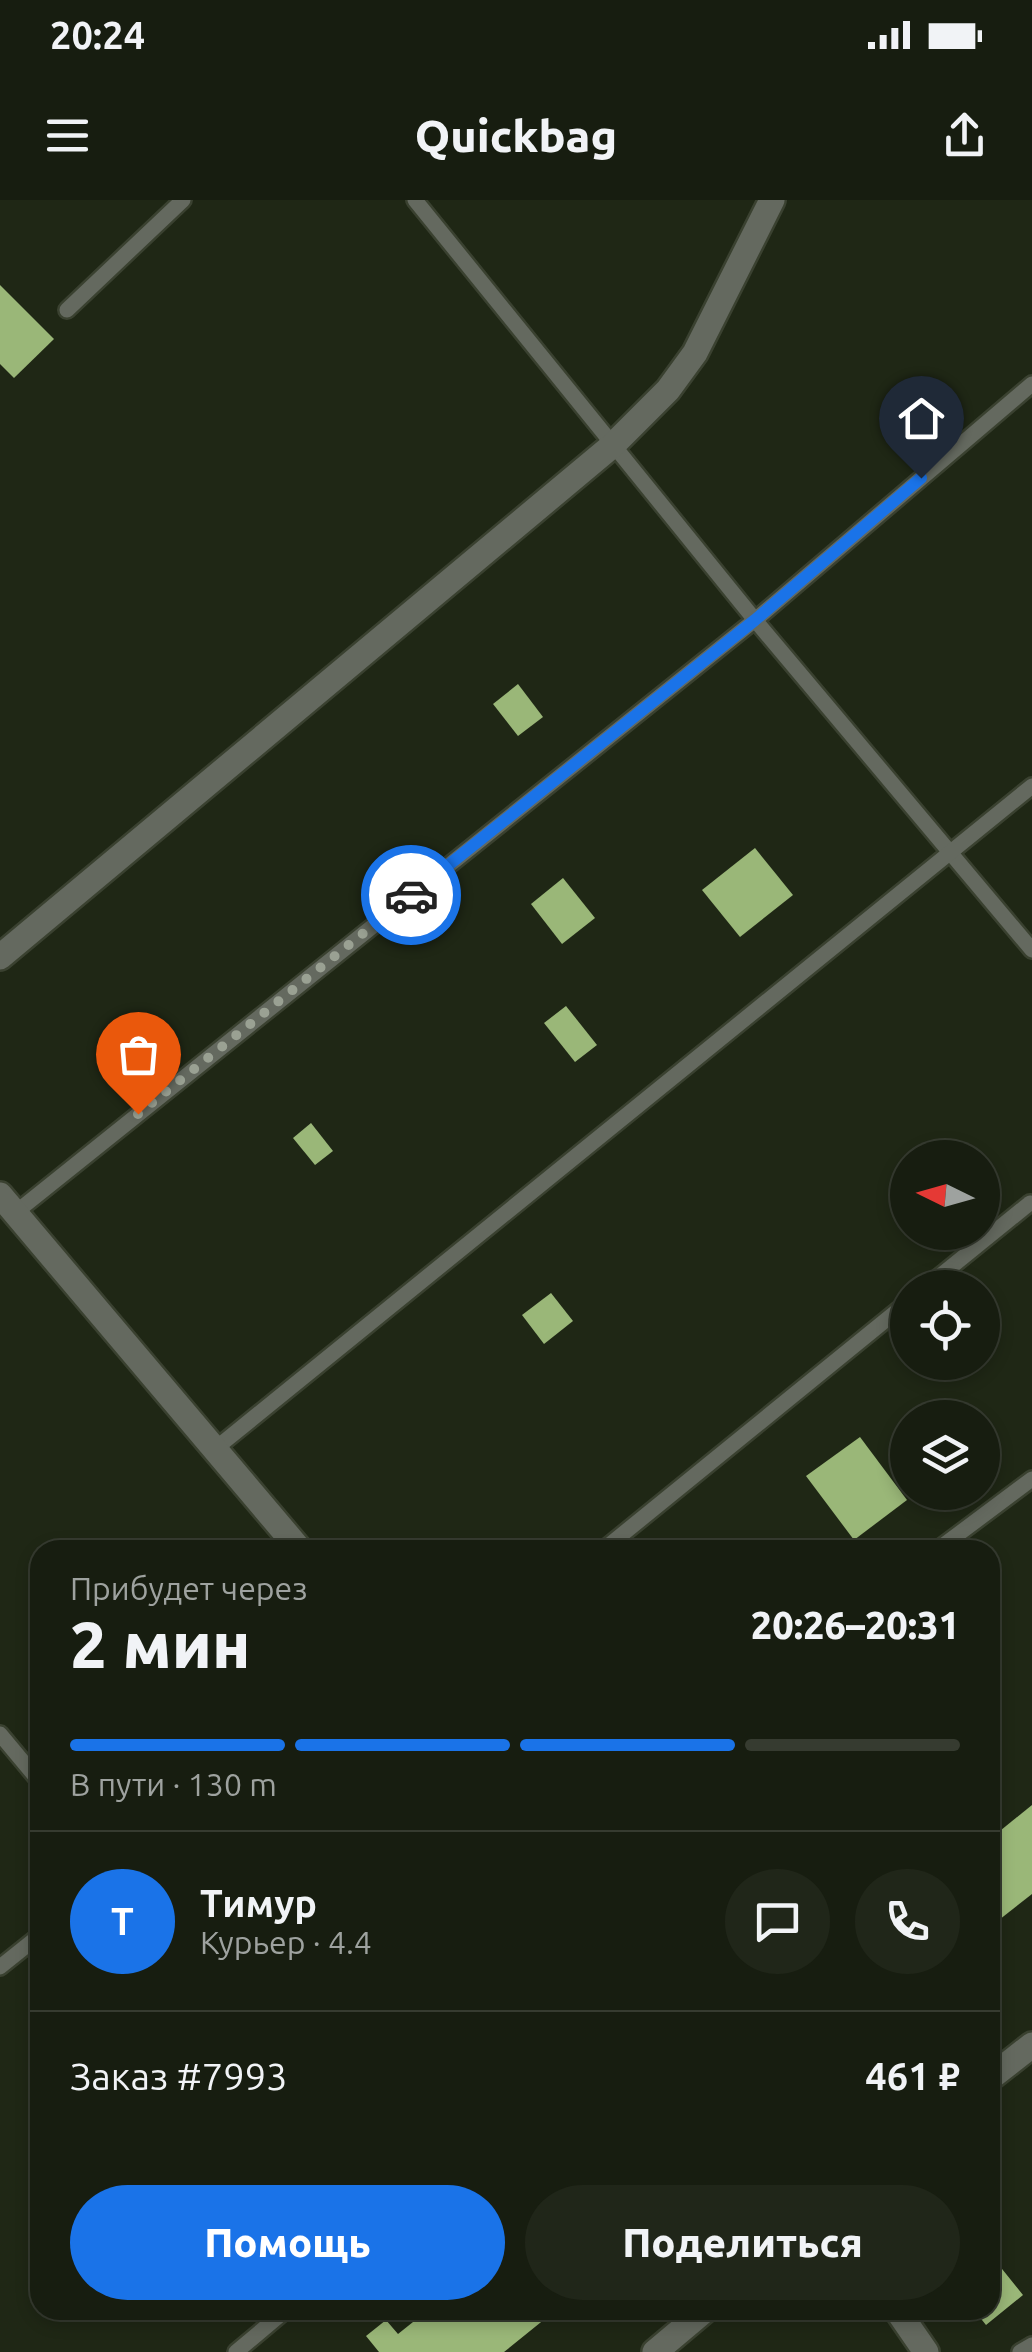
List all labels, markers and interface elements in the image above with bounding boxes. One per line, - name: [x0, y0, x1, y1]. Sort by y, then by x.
- text: 20:24: [50, 14, 145, 56]
- icon: menu: [40, 108, 95, 163]
- icon: share: [937, 108, 992, 163]
- text: Quickbag: [415, 110, 617, 161]
- pin: [879, 376, 964, 479]
- icon: home: [894, 391, 949, 446]
- courier: [361, 845, 461, 945]
- icon: car: [384, 868, 439, 923]
- pin: [96, 1012, 181, 1115]
- icon: bag: [111, 1027, 166, 1082]
- north arrow: [890, 1140, 1000, 1250]
- map controls: [890, 1140, 1000, 1510]
- button: locate: [890, 1270, 1000, 1380]
- button: layers: [890, 1400, 1000, 1510]
- text: Прибудет через: [70, 1570, 308, 1606]
- text: 20:26–20:31: [751, 1604, 960, 1646]
- text: 2 мин: [70, 1607, 251, 1680]
- text: В пути · 130 m: [70, 1766, 277, 1802]
- button: chat: [725, 1869, 830, 1974]
- button: phone: [855, 1869, 960, 1974]
- text: Тимур: [200, 1882, 317, 1924]
- text: Т: [111, 1900, 134, 1942]
- text: Курьер · 4.4: [200, 1924, 372, 1960]
- text: Заказ #7993: [70, 2055, 288, 2097]
- text: 461 ₽: [865, 2055, 960, 2097]
- button: Помощь: [70, 2185, 505, 2300]
- button: Поделиться: [525, 2185, 960, 2300]

